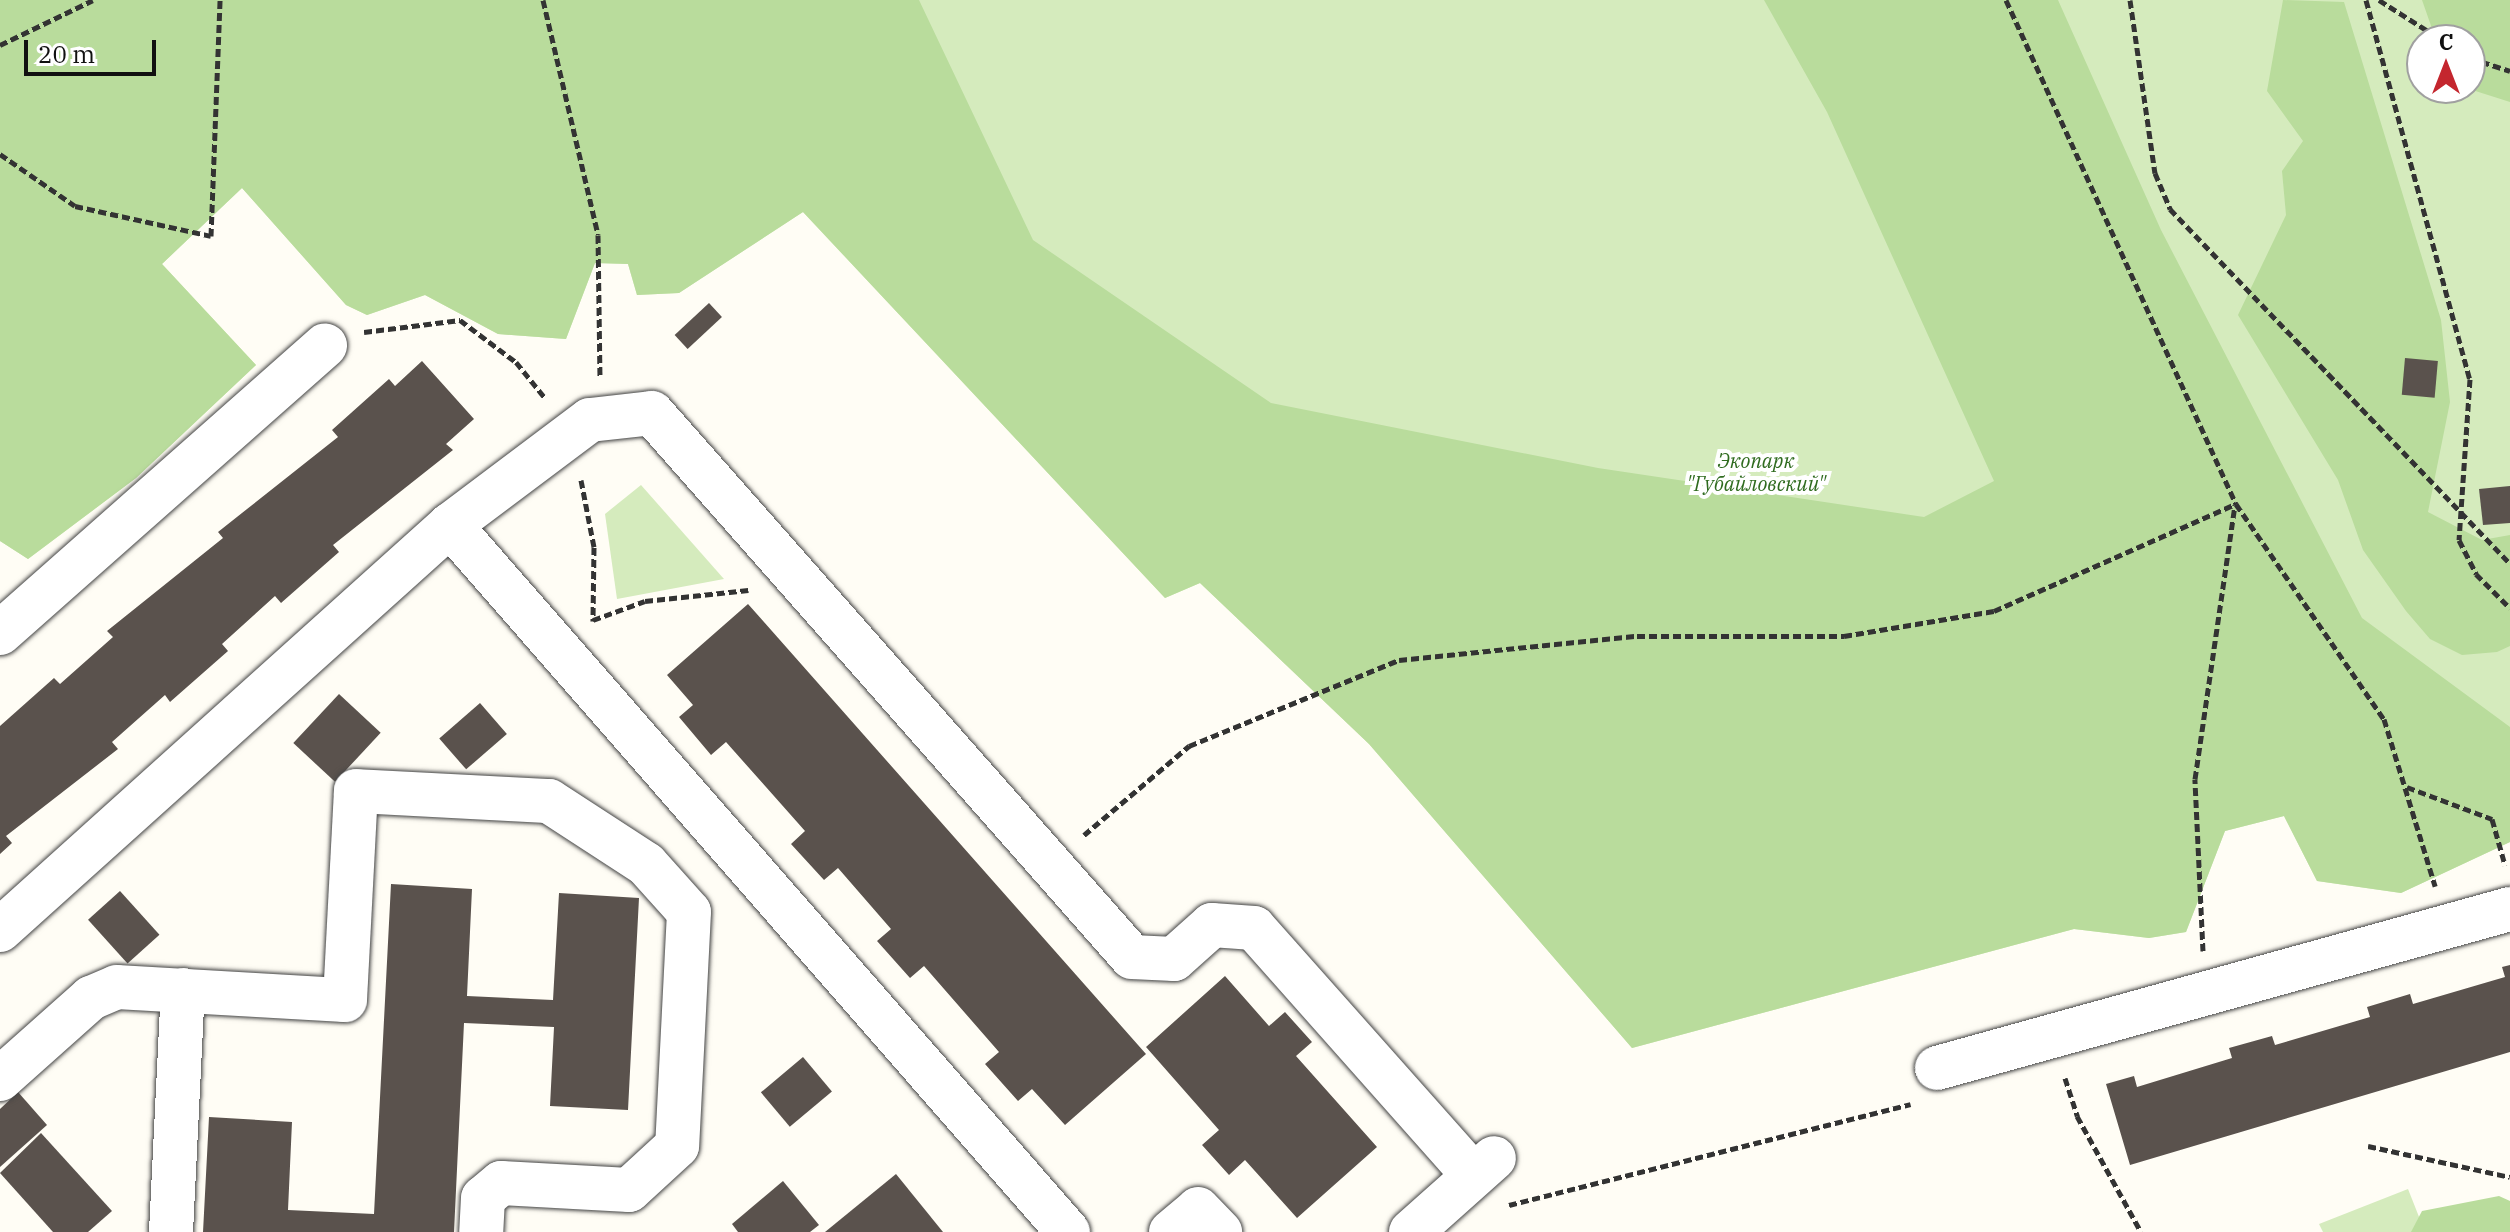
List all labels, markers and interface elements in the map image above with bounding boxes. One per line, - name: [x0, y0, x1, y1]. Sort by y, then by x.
- scale bar: [28, 24, 160, 74]
- north arrow: [2406, 24, 2486, 104]
- text: С: [2439, 27, 2453, 56]
- text: 20 m: [38, 38, 95, 70]
- park label: Экопарк "Губайловский": [1686, 448, 1826, 495]

